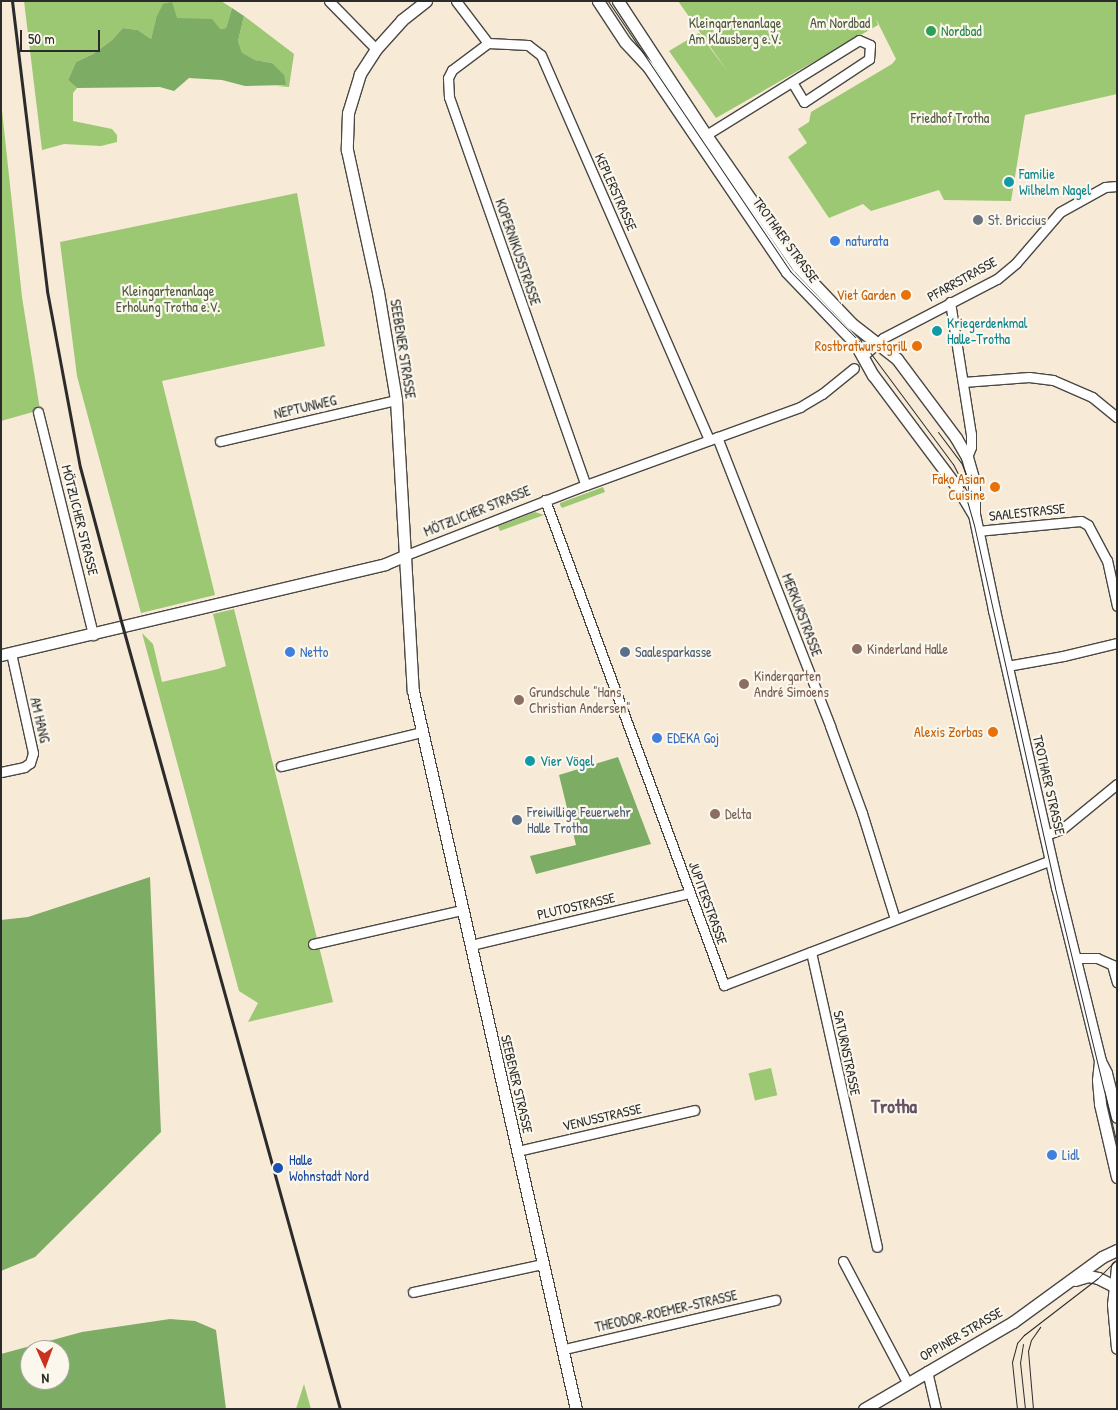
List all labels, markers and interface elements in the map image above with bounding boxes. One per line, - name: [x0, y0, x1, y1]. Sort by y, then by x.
- park label: Kleingartenanlage Am Klausberg e.V.: [689, 15, 781, 48]
- park label: Am Nordbad: [810, 15, 870, 31]
- scale bar: [22, 20, 102, 52]
- place label: Nordbad: [941, 23, 982, 39]
- marker: Nordbad: [925, 25, 937, 37]
- text: 50 m: [28, 28, 55, 49]
- park label: Friedhof Trotha: [911, 110, 989, 126]
- street label: KEPLERSTRASSE: [591, 151, 641, 233]
- place label: Familie Wilhelm Nagel: [1019, 166, 1091, 198]
- marker: Familie Wilhelm Nagel: [1003, 176, 1015, 188]
- street label: TROTHAER STRASSE: [749, 194, 823, 286]
- street label: KOPERNIKUSSTRASSE: [492, 196, 544, 308]
- place label: St. Briccius: [988, 212, 1046, 228]
- marker: St. Briccius: [972, 214, 984, 226]
- place label: naturata: [845, 233, 888, 249]
- marker: naturata: [829, 235, 841, 247]
- street label: PFARRSTRASSE: [924, 253, 1000, 305]
- park label: Kleingartenanlage Erholung Trotha e.V.: [116, 283, 220, 316]
- place label: Viet Garden: [836, 287, 896, 303]
- marker: Viet Garden: [900, 289, 912, 301]
- street label: SEEBENER STRASSE: [387, 298, 419, 400]
- place label: Kriegerdenkmal Halle-Trotha: [947, 315, 1028, 348]
- marker: Kriegerdenkmal Halle-Trotha: [931, 325, 943, 337]
- place label: Rostbratwurstgrill: [815, 338, 907, 354]
- marker: Rostbratwurstgrill: [911, 340, 923, 352]
- street label: NEPTUNWEG: [272, 392, 338, 422]
- street label: MÖTZLICHER STRASSE: [58, 463, 102, 577]
- place label: Fako Asian Cuisine: [932, 471, 985, 504]
- marker: Fako Asian Cuisine: [989, 481, 1001, 493]
- street label: MÖTZLICHER STRASSE: [421, 482, 533, 540]
- street label: SAALESTRASSE: [988, 500, 1066, 524]
- street label: MERKURSTRASSE: [778, 571, 826, 659]
- place label: Kinderland Halle: [867, 641, 948, 657]
- marker: Kinderland Halle: [851, 643, 863, 655]
- place label: Netto: [300, 644, 328, 660]
- place label: Saalesparkasse: [635, 644, 712, 660]
- marker: Netto: [284, 646, 296, 658]
- marker: Saalesparkasse: [619, 646, 631, 658]
- place label: Kindergarten André Simoens: [754, 668, 829, 700]
- marker: Kindergarten André Simoens: [738, 678, 750, 690]
- place label: Grundschule "Hans Christian Andersen": [529, 684, 631, 716]
- marker: Grundschule "Hans Christian Andersen": [513, 694, 525, 706]
- street label: AM HANG: [27, 696, 53, 744]
- place label: Alexis Zorbas: [914, 724, 983, 740]
- marker: Alexis Zorbas: [987, 726, 999, 738]
- place label: EDEKA Goj: [667, 730, 719, 746]
- marker: EDEKA Goj: [651, 732, 663, 744]
- street label: TROTHAER STRASSE: [1029, 734, 1069, 836]
- place label: Vier Vögel: [540, 753, 594, 769]
- marker: Vier Vögel: [524, 755, 536, 767]
- place label: Freiwillige Feuerwehr Halle Trotha: [527, 804, 631, 836]
- place label: Delta: [725, 806, 751, 822]
- marker: Delta: [709, 808, 721, 820]
- marker: Freiwillige Feuerwehr Halle Trotha: [511, 814, 523, 826]
- street label: JUPITERSTRASSE: [685, 859, 731, 947]
- street label: PLUTOSTRASSE: [536, 889, 616, 923]
- street label: SATURNSTRASSE: [830, 1009, 864, 1097]
- street label: SEEBENER STRASSE: [498, 1033, 536, 1135]
- district label: Trotha: [871, 1096, 917, 1118]
- street label: VENUSSTRASSE: [561, 1100, 643, 1134]
- place label: Lidl: [1062, 1147, 1080, 1163]
- marker: Lidl: [1046, 1149, 1058, 1161]
- place label: Halle Wohnstadt Nord: [289, 1152, 369, 1184]
- marker: Halle Wohnstadt Nord: [271, 1161, 285, 1175]
- street label: THEODOR-ROEMER-STRASSE: [593, 1286, 739, 1336]
- street label: OPPINER STRASSE: [917, 1303, 1005, 1365]
- north arrow: [20, 1340, 70, 1390]
- text: N: [41, 1370, 50, 1389]

